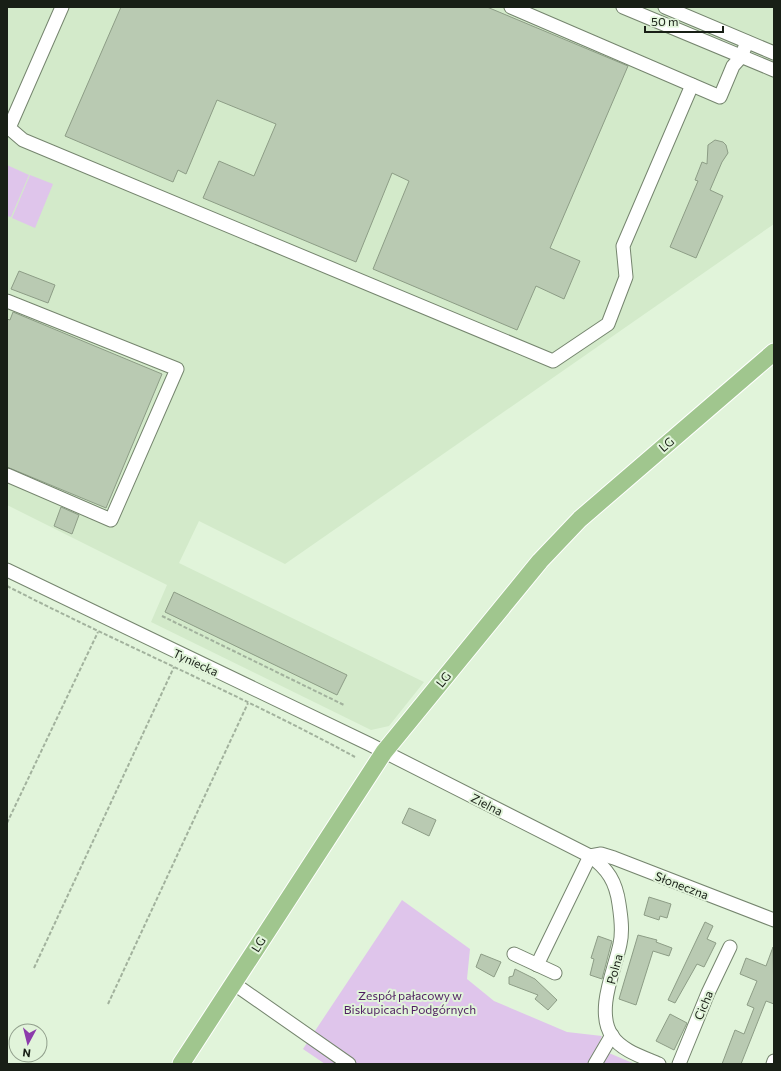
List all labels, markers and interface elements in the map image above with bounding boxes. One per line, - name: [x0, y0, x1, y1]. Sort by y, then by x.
- scale bar: [645, 8, 723, 34]
- text: 50 m: [651, 14, 679, 28]
- street label: LG: [656, 434, 676, 454]
- street label: Tyniecka: [171, 645, 221, 679]
- street label: LG: [433, 669, 453, 689]
- street label: Zielna: [469, 790, 505, 818]
- street label: Słoneczna: [653, 868, 711, 902]
- street label: LG: [248, 934, 268, 954]
- street label: Polna: [603, 952, 625, 986]
- park label: Zespół pałacowy w Biskupicach Podgórnych: [344, 988, 476, 1016]
- street label: Cicha: [691, 988, 715, 1022]
- north arrow: [8, 1023, 48, 1063]
- text: N: [22, 1046, 32, 1060]

